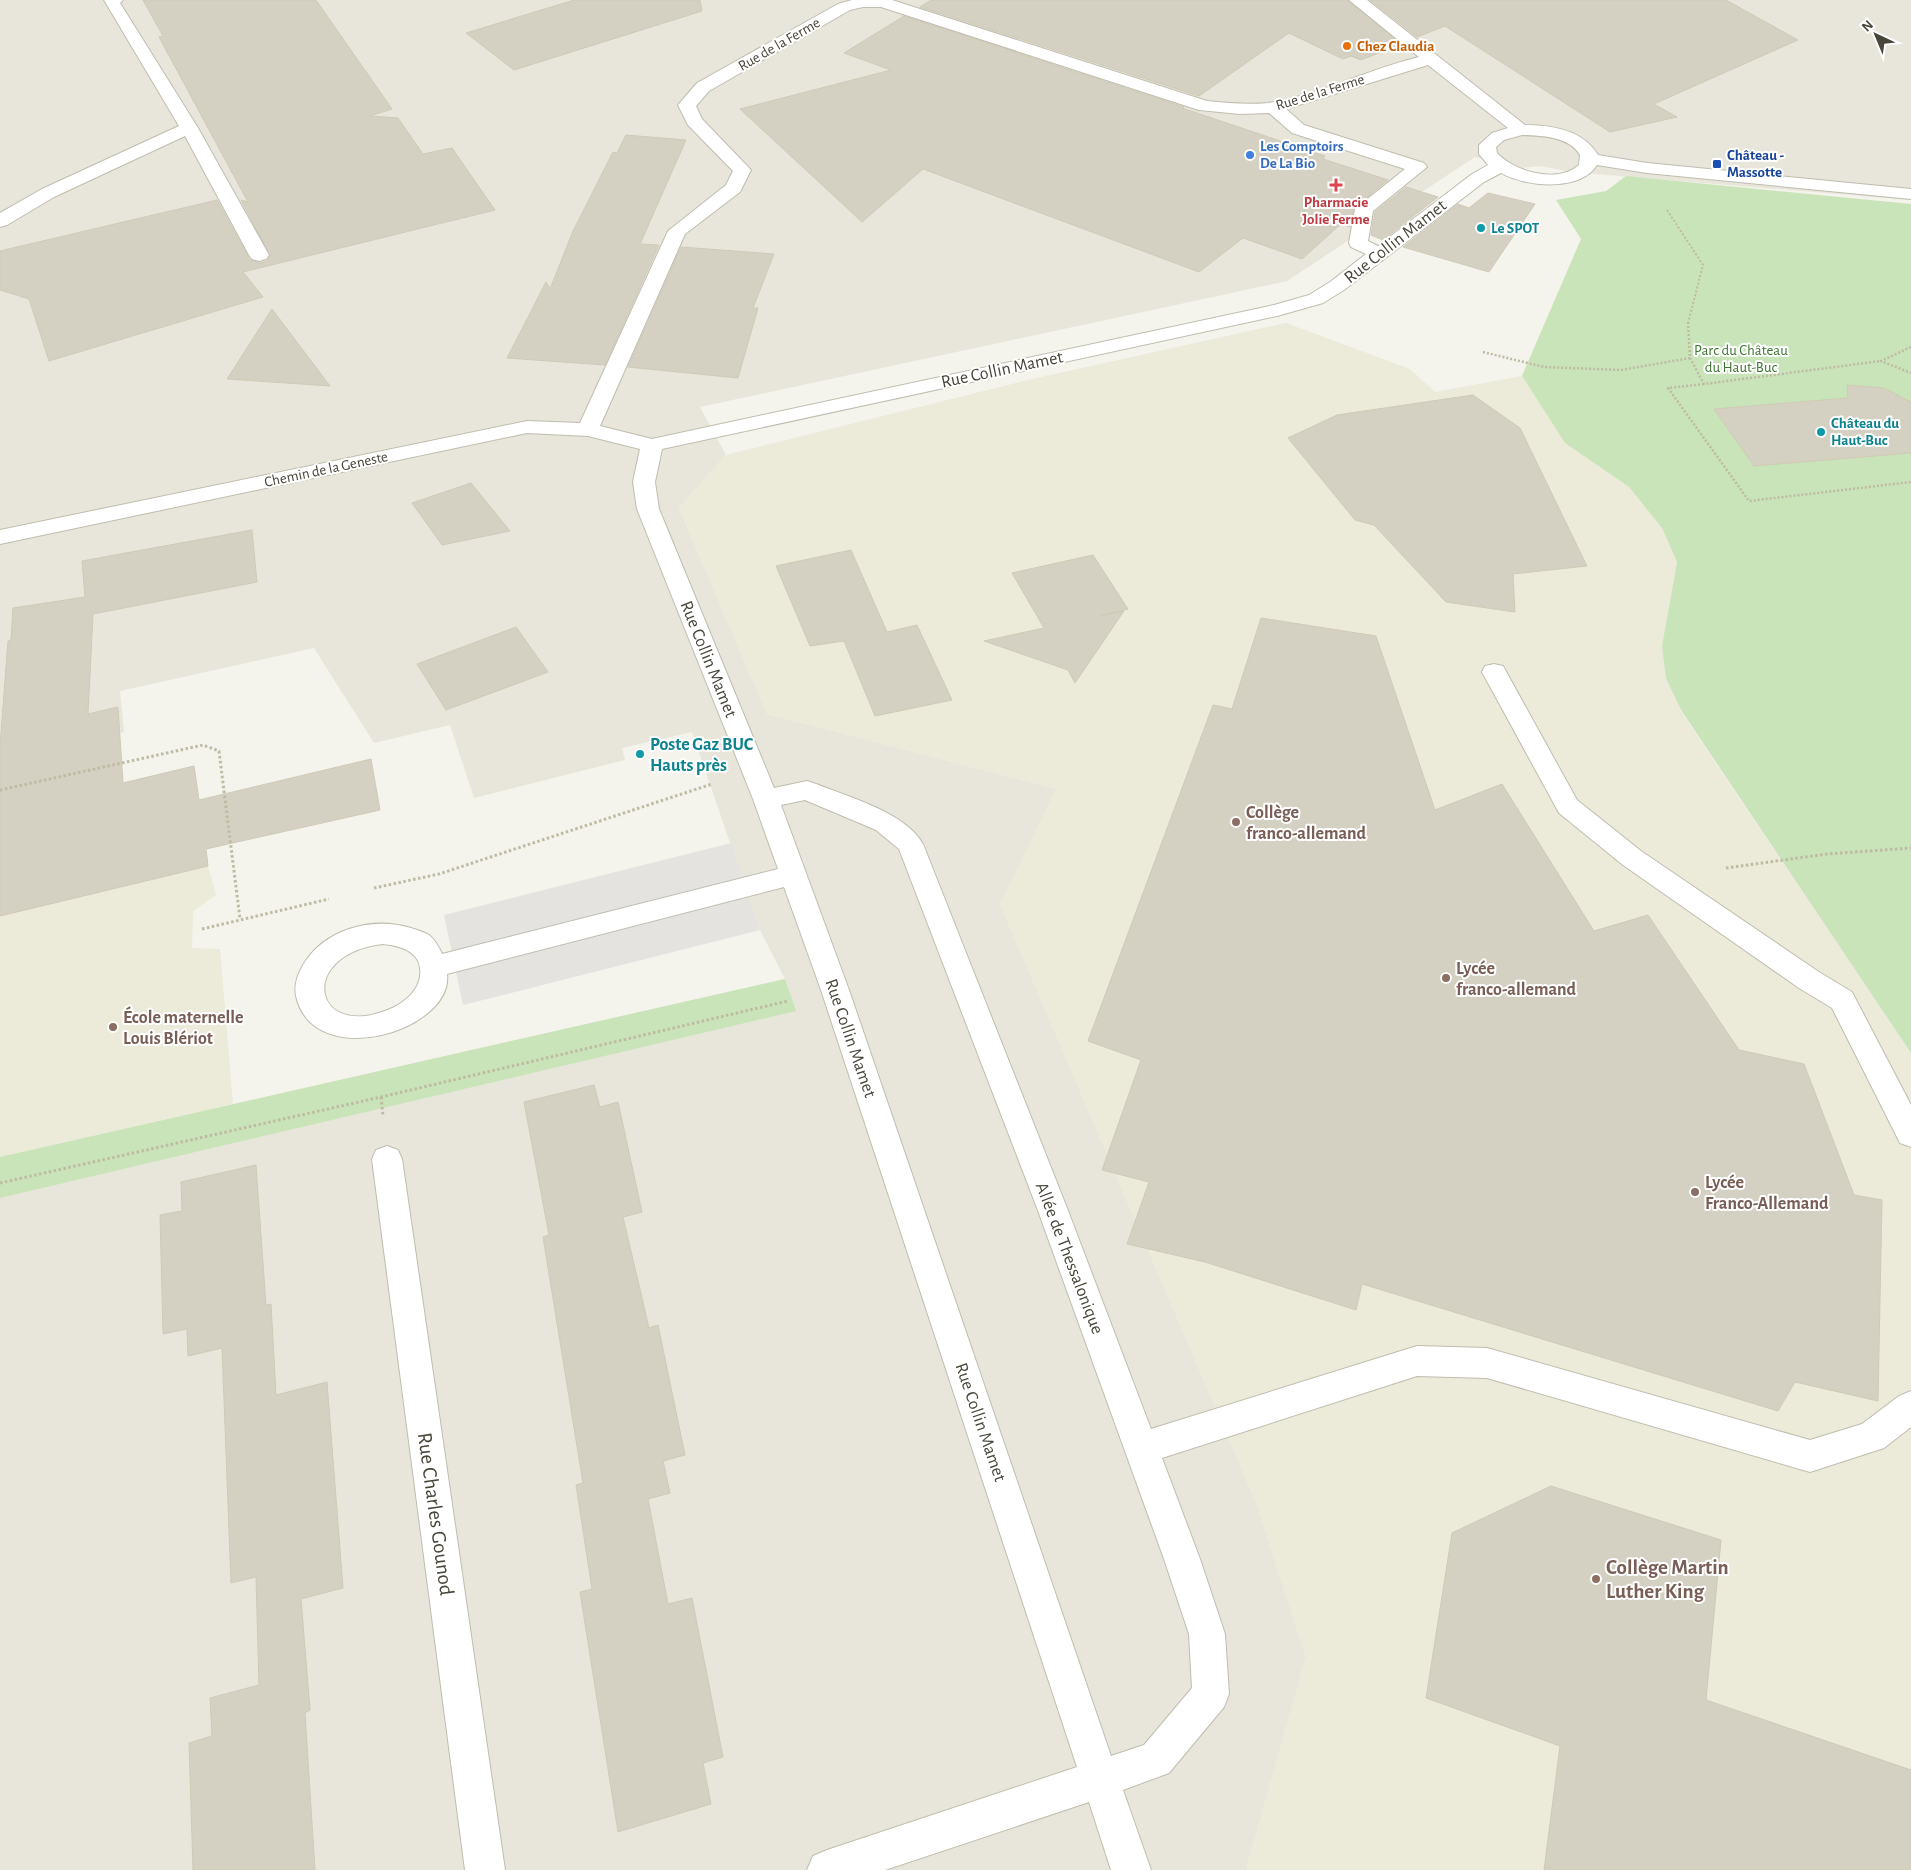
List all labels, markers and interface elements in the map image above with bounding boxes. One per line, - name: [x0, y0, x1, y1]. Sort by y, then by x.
- north arrow: [1851, 10, 1901, 60]
- street label: Rue de la Ferme: [736, 15, 823, 74]
- text: N: [1859, 18, 1876, 35]
- place label: Chez Claudia: [1357, 39, 1434, 54]
- marker: Chez Claudia: [1341, 40, 1353, 52]
- street label: Rue de la Ferme: [1274, 72, 1366, 113]
- place label: Les Comptoirs De La Bio: [1260, 139, 1344, 171]
- place label: Château - Massotte: [1727, 148, 1784, 180]
- marker: Les Comptoirs De La Bio: [1244, 149, 1256, 161]
- marker: Château - Massotte: [1711, 158, 1723, 170]
- marker: Pharmacie Jolie Ferme: [1330, 179, 1342, 191]
- place label: Pharmacie Jolie Ferme: [1302, 195, 1370, 227]
- street label: Rue Collin Mamet: [1341, 196, 1450, 287]
- place label: Le SPOT: [1491, 221, 1540, 236]
- marker: Le SPOT: [1475, 222, 1487, 234]
- park label: Parc du Château du Haut-Buc: [1694, 343, 1788, 375]
- street label: Rue Collin Mamet: [940, 348, 1065, 392]
- place label: Château du Haut-Buc: [1831, 416, 1899, 448]
- marker: Château du Haut-Buc: [1815, 426, 1827, 438]
- street label: Chemin de la Geneste: [263, 449, 389, 490]
- street label: Rue Collin Mamet: [676, 599, 740, 720]
- place label: Poste Gaz BUC Hauts près: [650, 736, 754, 775]
- marker: Poste Gaz BUC Hauts près: [634, 748, 646, 760]
- place label: Collège franco-allemand: [1246, 804, 1367, 843]
- marker: Collège franco-allemand: [1230, 816, 1242, 828]
- place label: Lycée franco-allemand: [1456, 960, 1577, 999]
- marker: Lycée franco-allemand: [1440, 972, 1452, 984]
- street label: Rue Collin Mamet: [821, 977, 879, 1100]
- place label: École maternelle Louis Blériot: [123, 1006, 243, 1048]
- marker: École maternelle Louis Blériot: [107, 1021, 119, 1033]
- place label: Lycée Franco-Allemand: [1705, 1174, 1829, 1213]
- street label: Allée de Thessalonique: [1032, 1180, 1106, 1337]
- marker: Lycée Franco-Allemand: [1689, 1186, 1701, 1198]
- street label: Rue Collin Mamet: [951, 1361, 1009, 1484]
- street label: Rue Charles Gounod: [414, 1431, 457, 1597]
- place label: Collège Martin Luther King: [1606, 1557, 1729, 1602]
- marker: Collège Martin Luther King: [1590, 1573, 1602, 1585]

